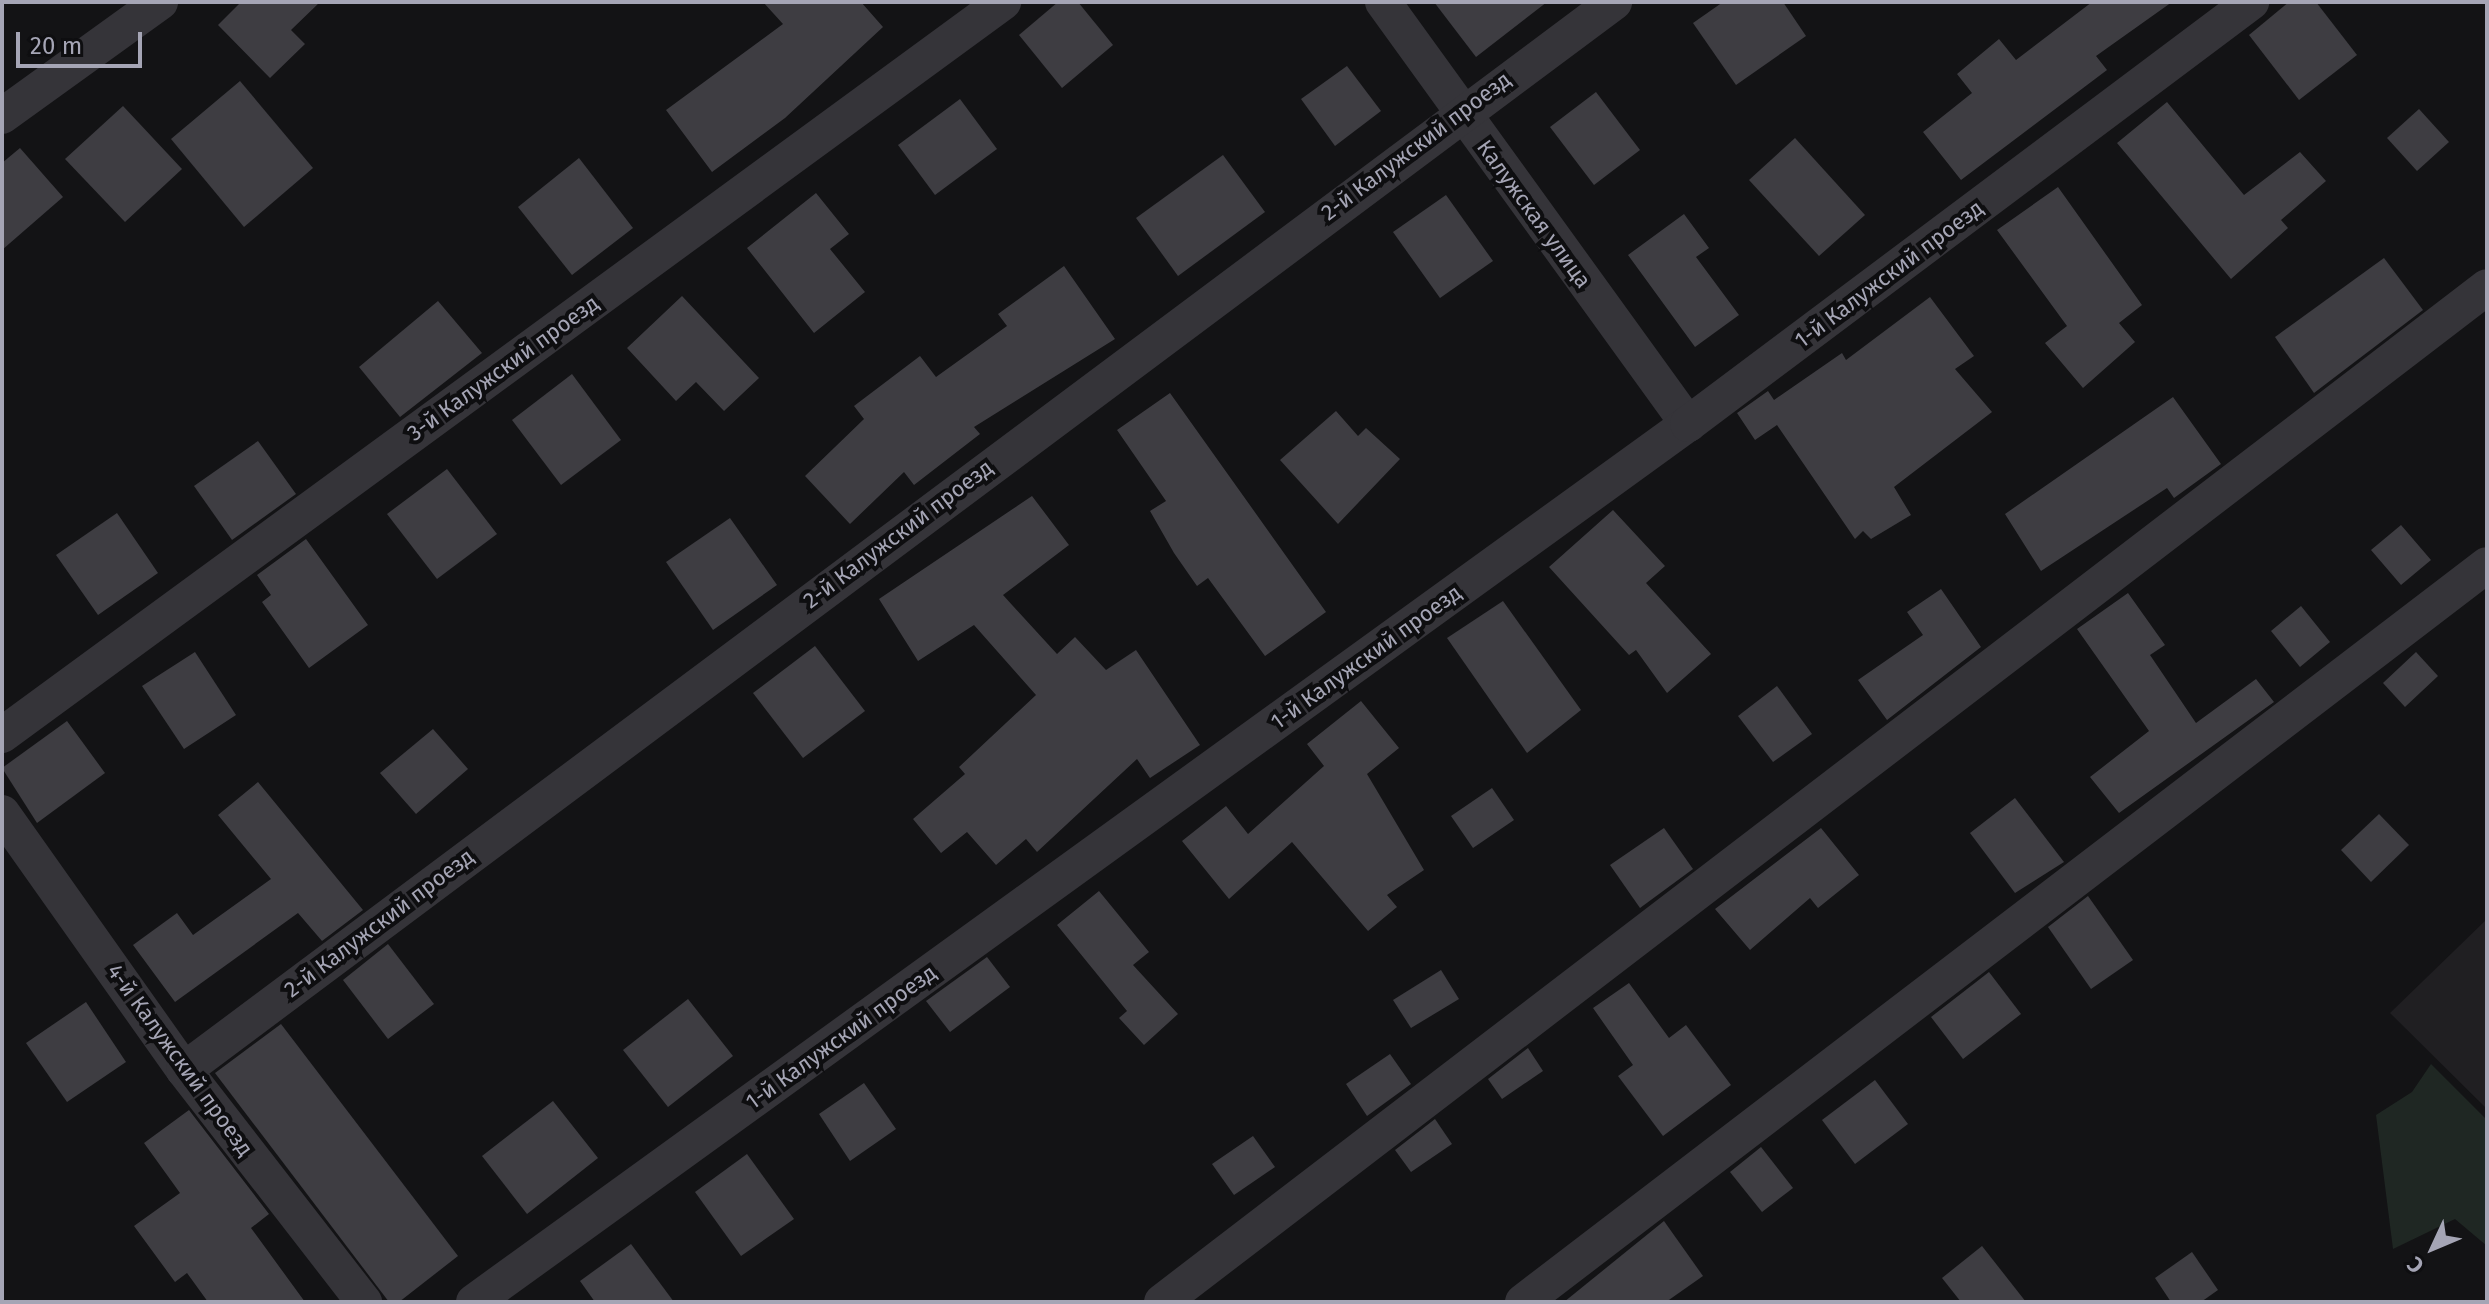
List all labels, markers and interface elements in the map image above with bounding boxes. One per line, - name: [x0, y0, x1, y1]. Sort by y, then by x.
- scale bar: [20, 16, 146, 66]
- text: 20 m: [30, 32, 82, 60]
- street label: 2-й Калужский проезд: [1316, 66, 1516, 226]
- street label: Калужская улица: [1471, 135, 1597, 293]
- street label: 1-й Калужский проезд: [1790, 195, 1988, 353]
- street label: 3-й Калужский проезд: [402, 290, 604, 446]
- street label: 2-й Калужский проезд: [798, 454, 998, 614]
- street label: 1-й Калужский проезд: [1266, 579, 1466, 735]
- street label: 2-й Калужский проезд: [279, 843, 479, 1003]
- street label: 4-й Калужский проезд: [101, 959, 259, 1161]
- street label: 1-й Калужский проезд: [741, 959, 941, 1115]
- north arrow: [2393, 1208, 2473, 1288]
- text: С: [2401, 1251, 2429, 1279]

